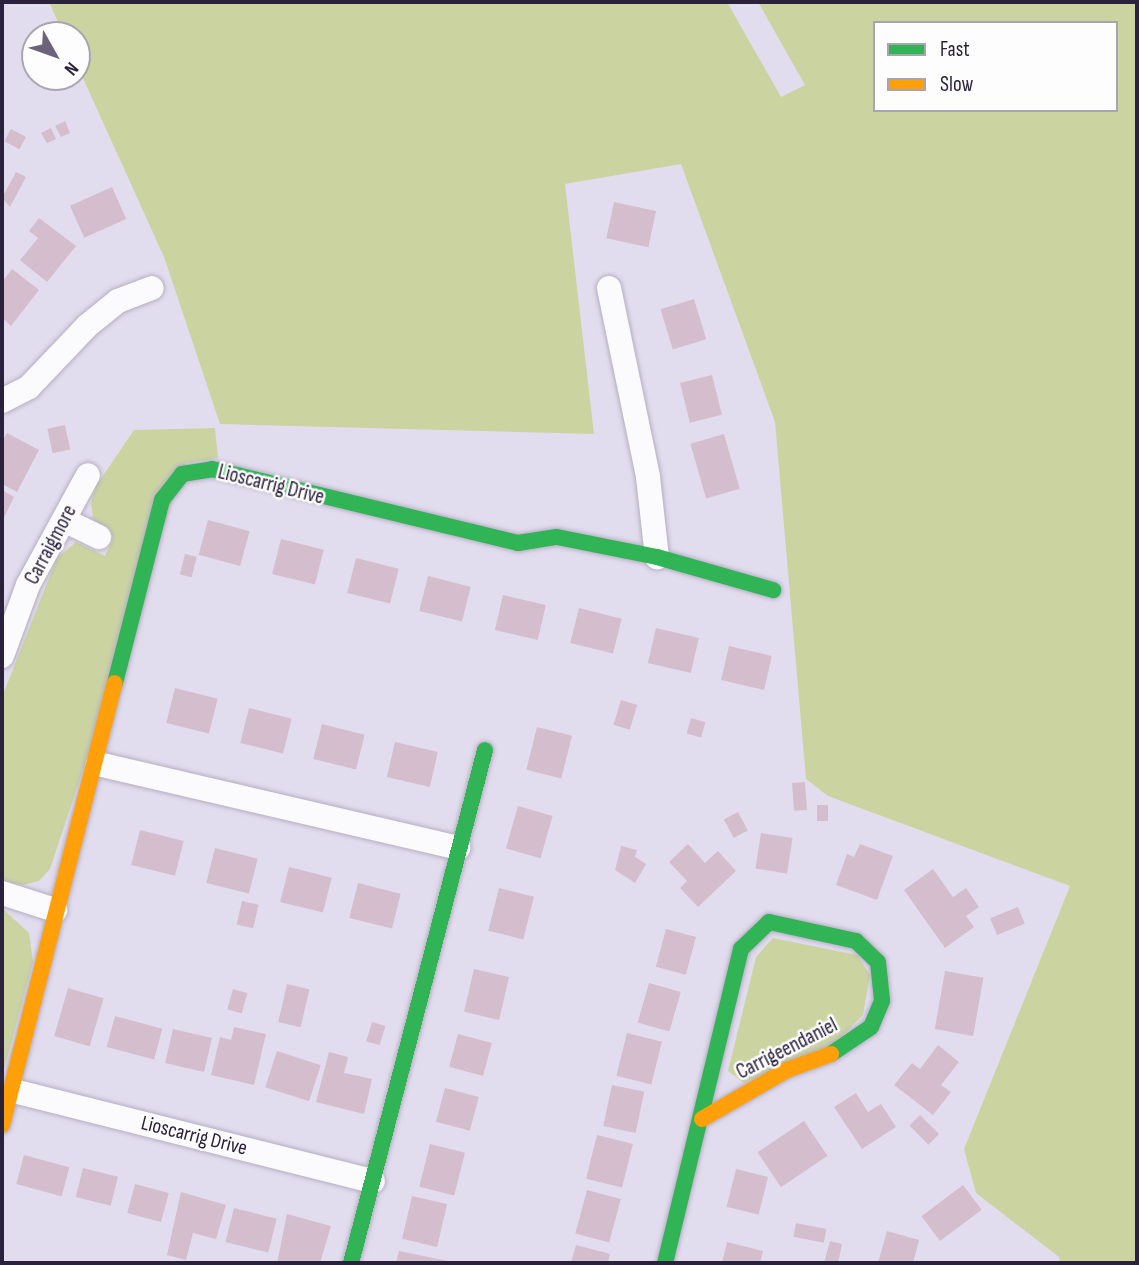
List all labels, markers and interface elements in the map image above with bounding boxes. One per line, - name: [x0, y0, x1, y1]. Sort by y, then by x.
- north arrow: [21, 21, 91, 91]
- legend: [873, 21, 1118, 112]
- text: Fast: [940, 37, 970, 62]
- text: N: [59, 57, 83, 80]
- text: Slow: [940, 72, 973, 97]
- street label: Lioscarrig Drive: [215, 460, 327, 510]
- street label: Carraigmore: [20, 501, 82, 589]
- street label: Carrigeendaniel: [732, 1013, 842, 1085]
- street label: Lioscarrig Drive: [138, 1111, 250, 1161]

